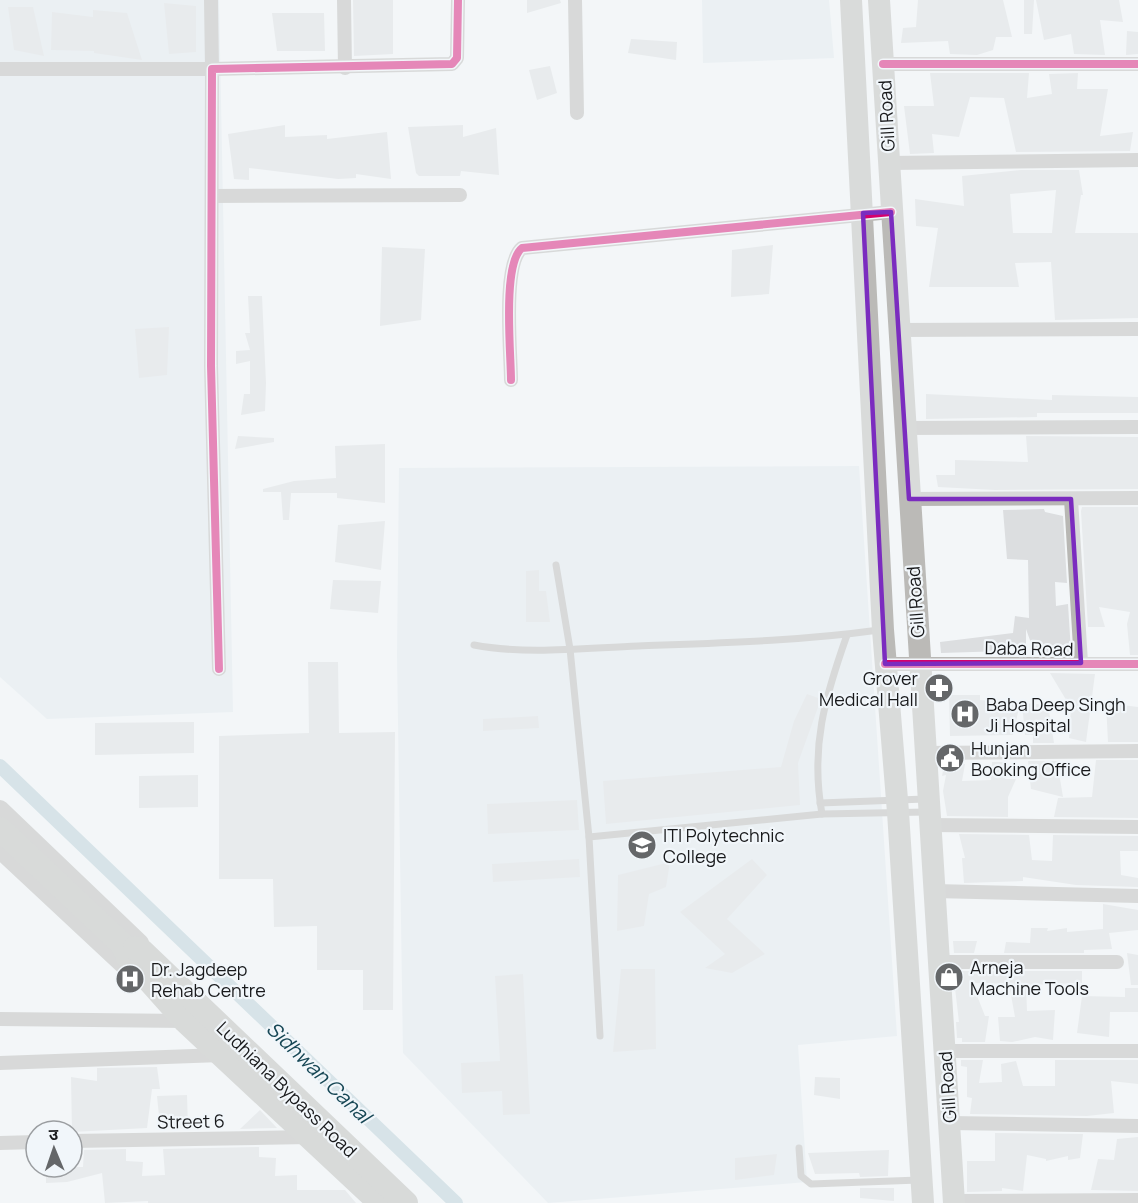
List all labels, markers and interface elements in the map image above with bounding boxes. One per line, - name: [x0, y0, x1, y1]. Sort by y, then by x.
- street label: Gill Road: [872, 80, 900, 152]
- street label: Gill Road: [901, 565, 929, 639]
- street label: Daba Road: [984, 635, 1074, 661]
- place label: Grover Medical Hall: [819, 666, 918, 711]
- pharmacy icon: Grover Medical Hall: [923, 672, 955, 704]
- place label: Baba Deep Singh Ji Hospital: [986, 692, 1126, 737]
- hospital icon: Baba Deep Singh Ji Hospital: [949, 698, 981, 730]
- place label: Hunjan Booking Office: [971, 736, 1091, 781]
- public building icon: Hunjan Booking Office: [934, 742, 966, 774]
- place label: ITI Polytechnic College: [663, 823, 785, 868]
- school or university icon: ITI Polytechnic College: [626, 829, 658, 861]
- place label: Arneja Machine Tools: [970, 955, 1089, 1000]
- place label: Dr. Jagdeep Rehab Centre: [151, 957, 266, 1002]
- shop icon: Arneja Machine Tools: [933, 961, 965, 993]
- hospital icon: Dr. Jagdeep Rehab Centre: [114, 963, 146, 995]
- water label: Sidhwan Canal: [261, 1015, 379, 1130]
- street label: Ludhiana Bypass Road: [212, 1016, 362, 1162]
- street label: Gill Road: [933, 1050, 961, 1124]
- street label: Street 6: [157, 1108, 225, 1134]
- north arrow: [24, 1119, 84, 1179]
- text: उ: [48, 1123, 59, 1145]

